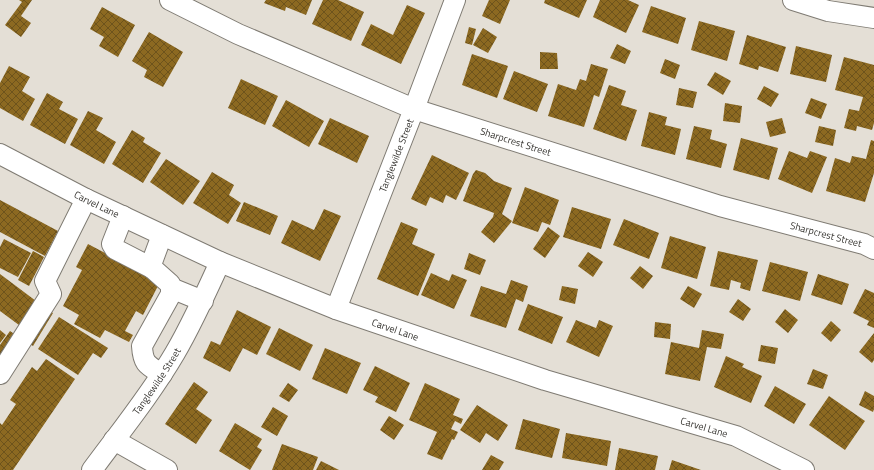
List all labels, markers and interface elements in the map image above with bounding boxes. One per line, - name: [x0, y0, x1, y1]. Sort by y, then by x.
- street label: Tanglewilde Street: [375, 116, 417, 194]
- street label: Sharpcrest Street: [478, 123, 553, 160]
- street label: Carvel Lane: [72, 187, 122, 221]
- street label: Sharpcrest Street: [789, 217, 864, 251]
- street label: Carvel Lane: [370, 314, 421, 344]
- street label: Tanglewilde Street: [129, 344, 184, 418]
- street label: Carvel Lane: [679, 413, 730, 441]

